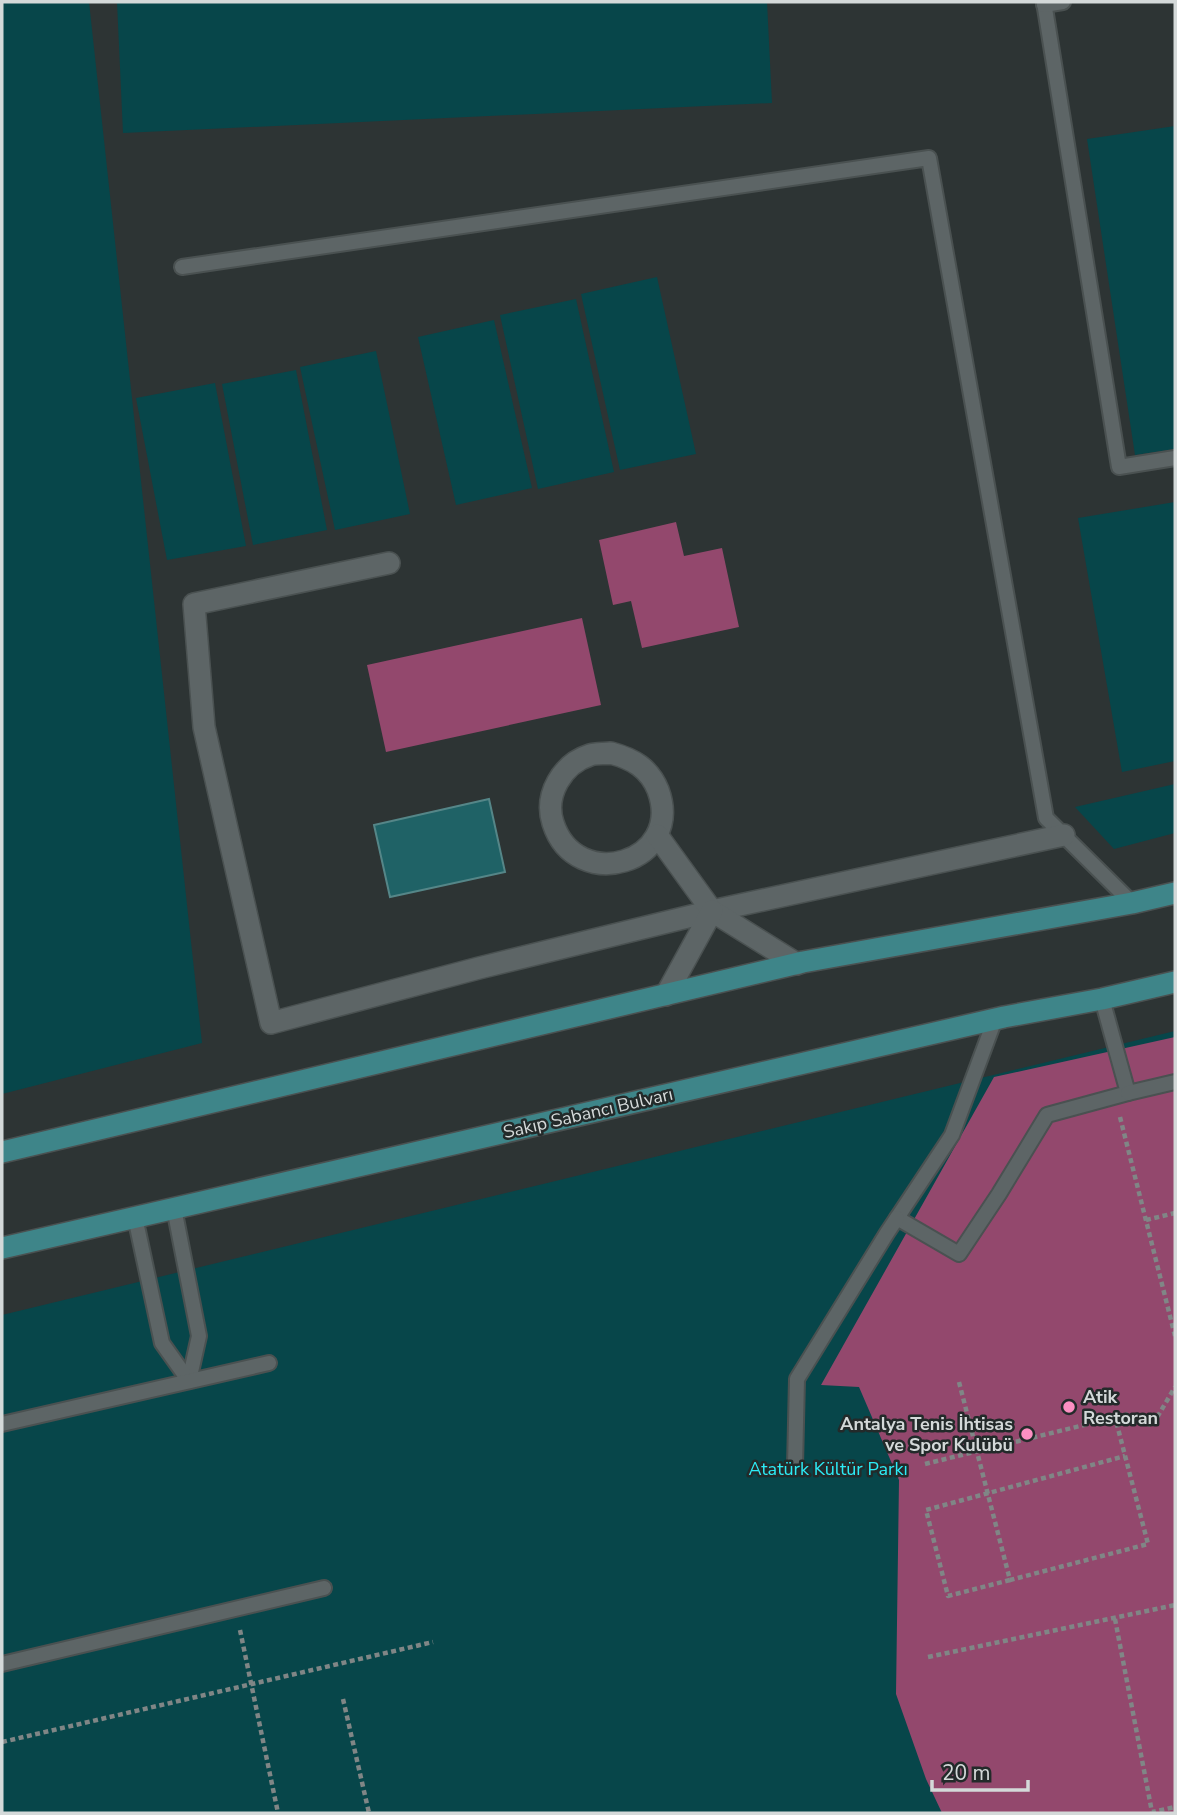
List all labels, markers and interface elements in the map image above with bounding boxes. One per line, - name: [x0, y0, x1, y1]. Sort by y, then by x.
- street label: Sakıp Sabancı Bulvarı: [501, 1082, 675, 1144]
- place label: Atik Restoran: [1083, 1385, 1158, 1430]
- marker: Atik Restoran: [1061, 1399, 1077, 1415]
- place label: Antalya Tenis İhtisas ve Spor Kulübü: [840, 1412, 1013, 1457]
- marker: Antalya Tenis İhtisas ve Spor Kulübü: [1019, 1426, 1035, 1442]
- park label: Atatürk Kültür Parkı: [748, 1457, 908, 1481]
- scale bar: [932, 1748, 1028, 1792]
- text: 20 m: [942, 1759, 991, 1787]

